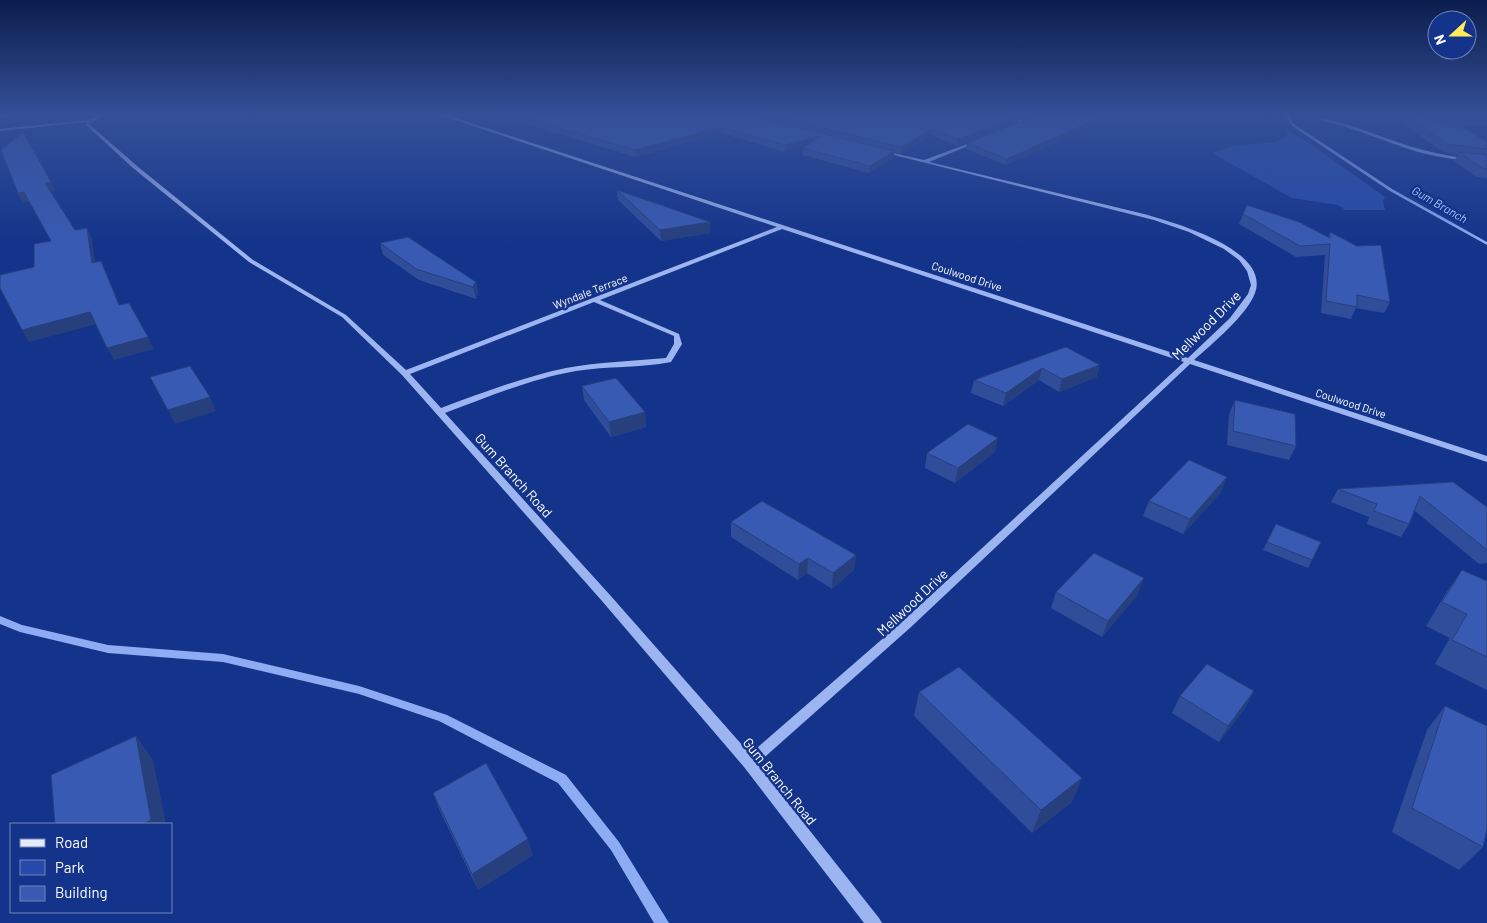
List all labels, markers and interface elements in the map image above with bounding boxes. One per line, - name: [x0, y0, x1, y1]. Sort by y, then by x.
- north arrow: [1427, 10, 1477, 60]
- text: N: [1430, 32, 1449, 47]
- water label: Gum Branch: [1410, 183, 1470, 225]
- street label: Coulwood Drive: [930, 258, 1004, 294]
- street label: Wyndale Terrace: [551, 271, 629, 311]
- street label: Mellwood Drive: [1168, 287, 1244, 363]
- street label: Coulwood Drive: [1314, 385, 1388, 421]
- street label: Gum Branch Road: [472, 429, 556, 521]
- street label: Mellwood Drive: [873, 565, 951, 639]
- street label: Gum Branch Road: [740, 734, 820, 828]
- legend: [10, 823, 172, 913]
- text: Road: [55, 833, 88, 851]
- text: Park: [55, 858, 85, 876]
- text: Building: [55, 883, 108, 901]

